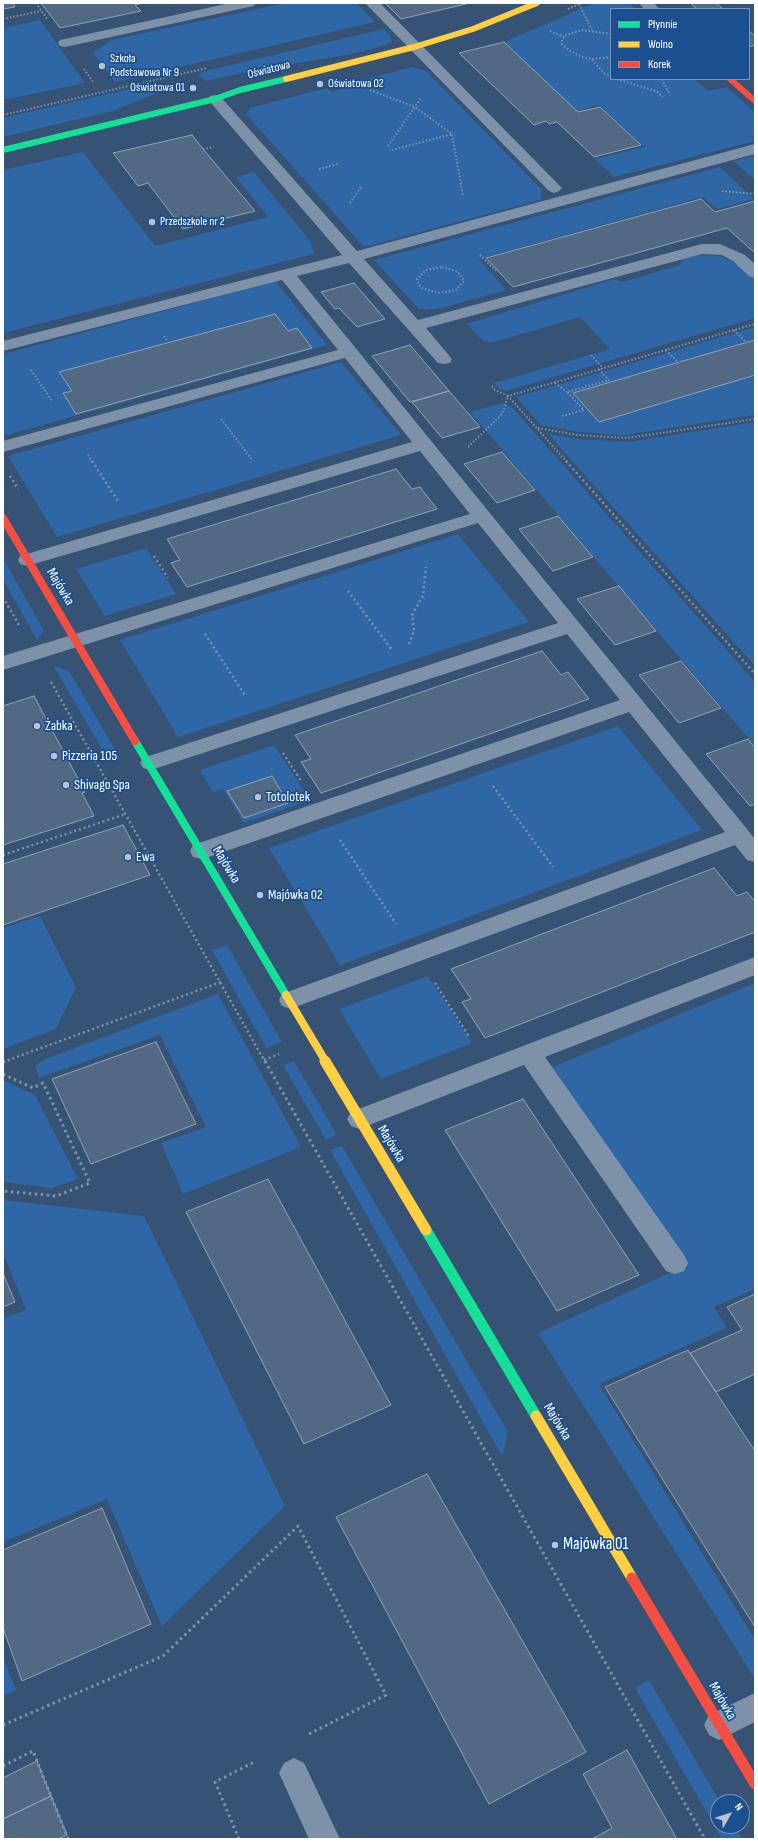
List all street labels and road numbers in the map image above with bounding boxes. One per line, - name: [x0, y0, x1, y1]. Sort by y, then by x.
- street label: Oświatowa: [246, 58, 292, 82]
- street label: Majówka: [42, 565, 78, 609]
- street label: Majówka: [208, 843, 244, 887]
- street label: Majówka: [373, 1122, 409, 1166]
- street label: Majówka: [539, 1400, 575, 1444]
- street label: Majówka: [705, 1679, 739, 1723]

